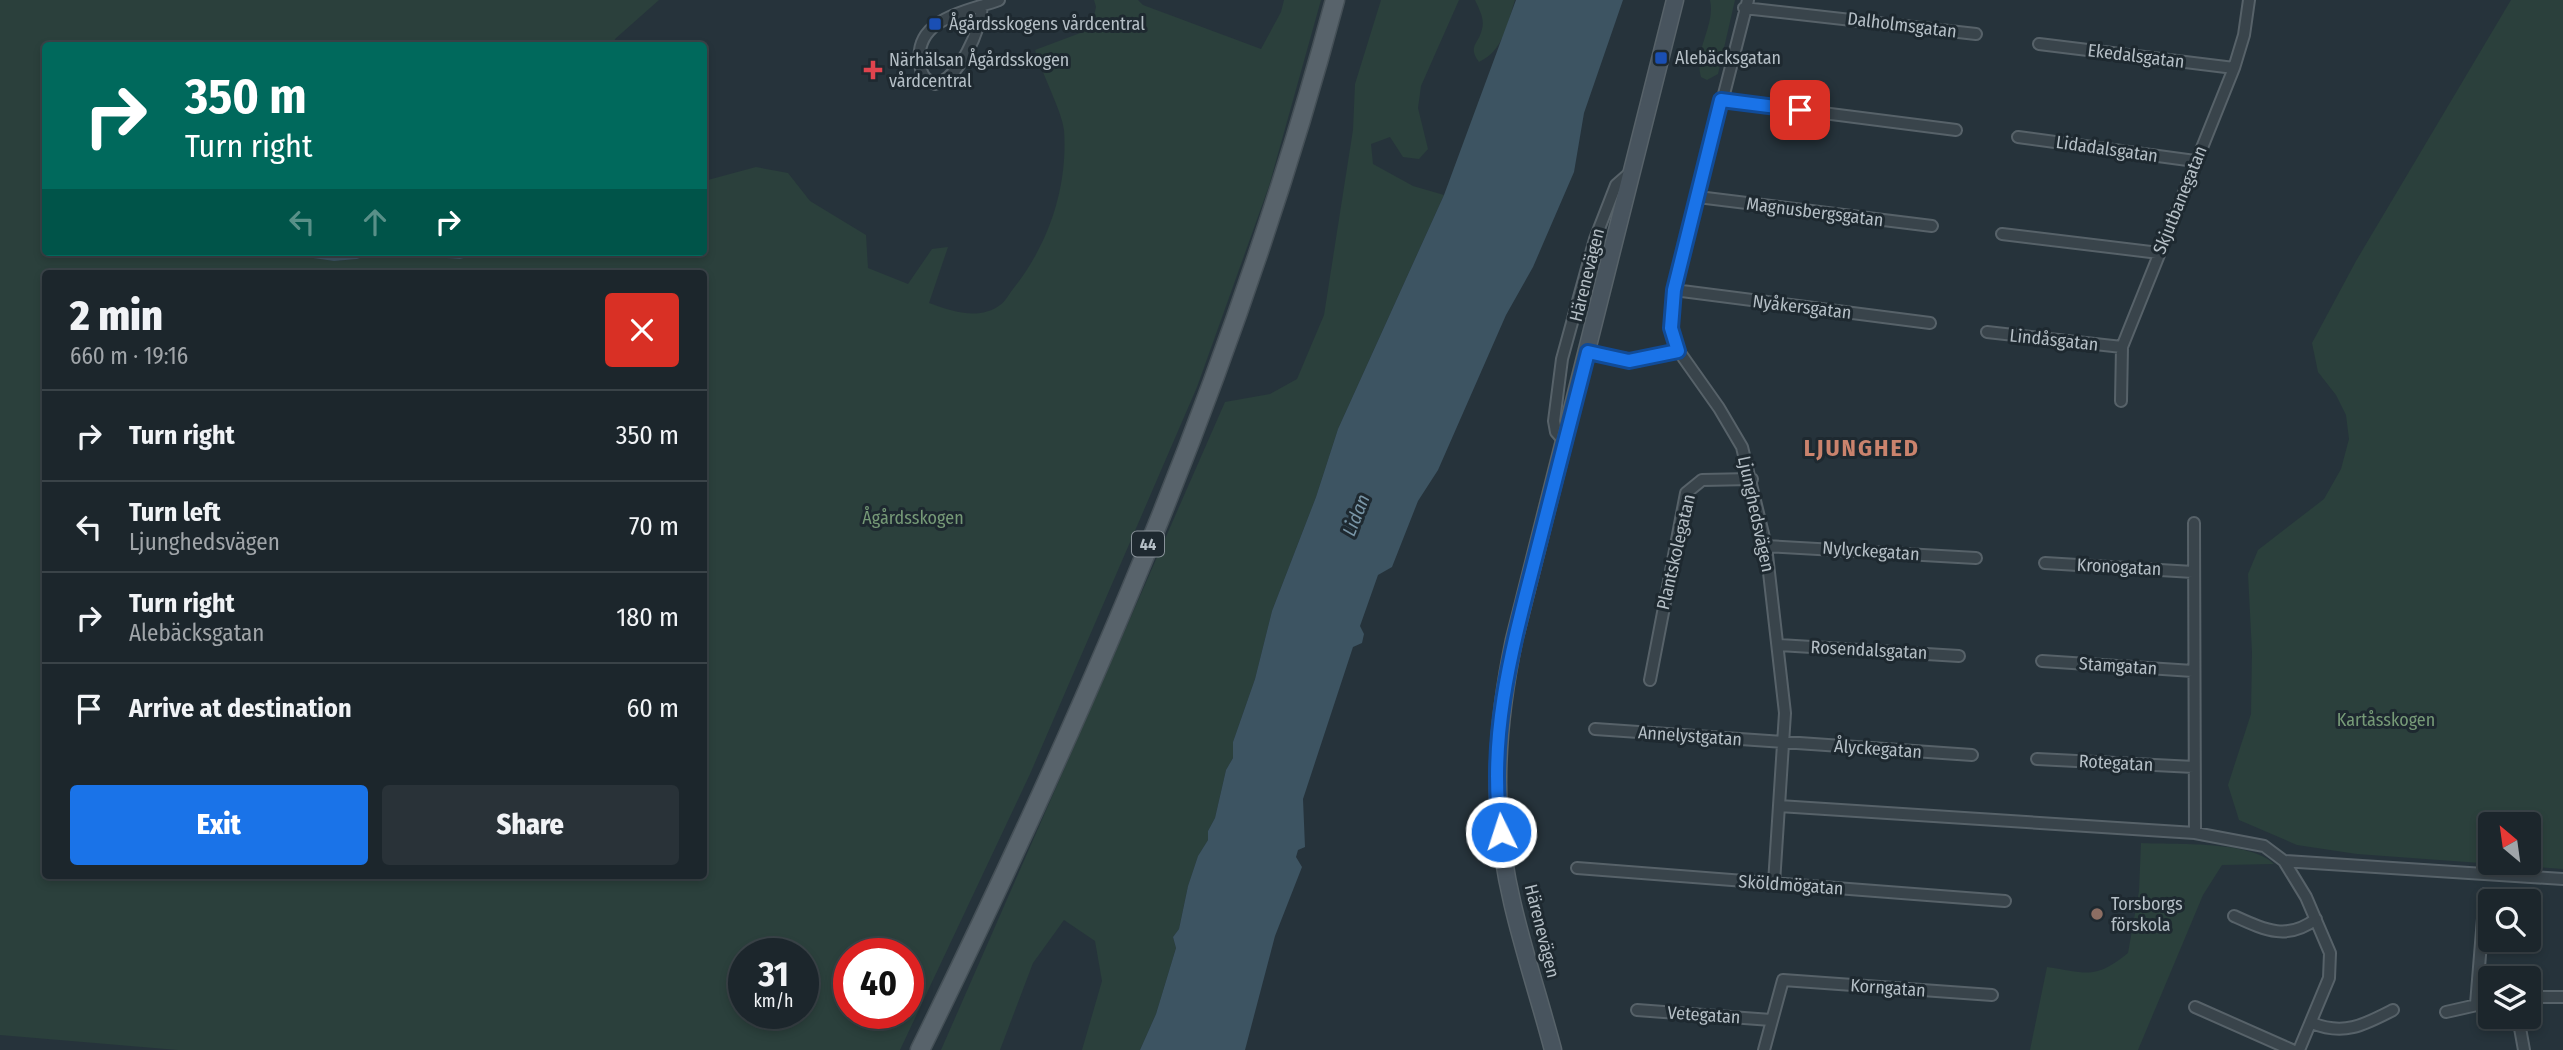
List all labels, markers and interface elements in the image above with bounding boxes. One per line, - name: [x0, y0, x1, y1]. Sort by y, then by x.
- street label: Dalholmsgatan: [1846, 7, 1958, 43]
- place label: Ågårdsskogens vårdcentral: [949, 12, 1145, 35]
- marker: Ågårdsskogens vårdcentral: [927, 16, 943, 32]
- street label: Ekedalsgatan: [2086, 39, 2186, 73]
- place label: Alebäcksgatan: [1675, 47, 1781, 69]
- place label: Närhälsan Ågårdsskogen vårdcentral: [889, 48, 1069, 92]
- marker: Alebäcksgatan: [1653, 50, 1669, 66]
- marker: Närhälsan Ågårdsskogen vårdcentral: [863, 60, 883, 80]
- text: 350 m: [185, 67, 307, 126]
- icon: right: [70, 70, 161, 161]
- pin: [1770, 80, 1830, 140]
- icon: arrive: [1781, 91, 1819, 129]
- text: Turn right: [185, 127, 312, 165]
- street label: Lidadalsgatan: [2055, 131, 2159, 167]
- street label: Skjutbanegatan: [2148, 143, 2212, 257]
- street label: Magnusbergsgatan: [1745, 193, 1885, 231]
- icon: left: [283, 203, 321, 241]
- icon: ahead: [356, 203, 394, 241]
- icon: right: [429, 203, 467, 241]
- street label: Härenevägen: [1565, 226, 1609, 324]
- street label: Nyåkersgatan: [1751, 290, 1853, 324]
- text: 2 min: [70, 291, 163, 341]
- button: close: [605, 293, 679, 367]
- street label: Lindåsgatan: [2009, 324, 2099, 356]
- text: 660 m · 19:16: [70, 342, 188, 370]
- icon: right: [70, 417, 108, 455]
- text: Turn right: [129, 420, 235, 451]
- text: 350 m: [616, 420, 679, 451]
- district label: LJUNGHED: [1804, 434, 1920, 462]
- street label: Ljunghedsvägen: [1733, 454, 1779, 574]
- water label: Lidan: [1337, 491, 1375, 539]
- street label: Plantskolegatan: [1652, 492, 1700, 612]
- text: Turn left: [129, 497, 221, 528]
- park label: Ågårdsskogen: [862, 506, 964, 529]
- icon: left: [70, 508, 108, 546]
- text: 70 m: [629, 511, 679, 542]
- text: Ljunghedsvägen: [129, 528, 280, 556]
- road number: 44: [1132, 531, 1164, 556]
- street label: Nylyckegatan: [1822, 537, 1920, 565]
- street label: Kronogatan: [2076, 554, 2162, 580]
- text: Turn right: [129, 588, 235, 619]
- icon: right: [70, 599, 108, 637]
- text: 180 m: [616, 602, 679, 633]
- text: Alebäcksgatan: [129, 619, 264, 647]
- street label: Rosendalsgatan: [1810, 636, 1928, 664]
- street label: Stamgatan: [2078, 652, 2158, 680]
- icon: arrive: [70, 690, 108, 728]
- text: Arrive at destination: [129, 693, 352, 724]
- text: 60 m: [626, 693, 679, 724]
- park label: Kartåsskogen: [2337, 709, 2435, 731]
- street label: Annelystgatan: [1637, 721, 1743, 751]
- street label: Ålyckegatan: [1833, 734, 1923, 763]
- street label: Rotegatan: [2078, 750, 2154, 776]
- button: Exit: [70, 785, 368, 865]
- button: Share: [382, 785, 679, 865]
- position arrow: [1464, 795, 1538, 869]
- north arrow: [2478, 812, 2541, 875]
- map controls: [2478, 812, 2541, 1029]
- street label: Sköldmögatan: [1738, 870, 1844, 900]
- street label: Härenevägen: [1520, 882, 1564, 980]
- button: search: [2478, 889, 2541, 952]
- place label: Torsborgs förskola: [2111, 893, 2183, 936]
- marker: Torsborgs förskola: [2089, 906, 2105, 922]
- speed limit sign: 40: [833, 938, 924, 1029]
- text: 31: [758, 953, 789, 995]
- button: layers: [2478, 966, 2541, 1029]
- street label: Korngatan: [1850, 974, 1926, 1002]
- text: km/h: [753, 990, 794, 1012]
- street label: Vetegatan: [1667, 1001, 1741, 1029]

